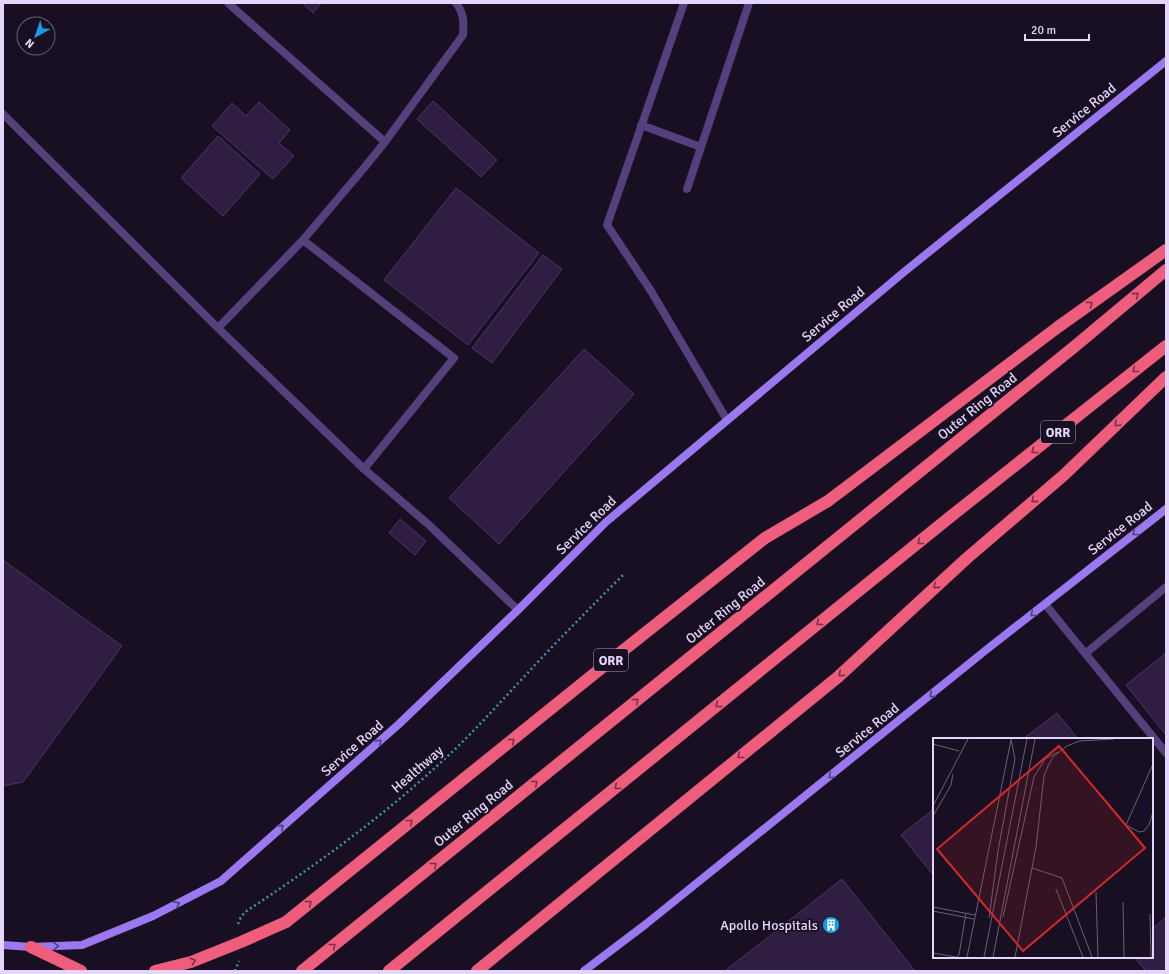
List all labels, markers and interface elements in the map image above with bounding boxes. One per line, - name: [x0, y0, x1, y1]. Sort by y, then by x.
- north arrow: [16, 16, 56, 56]
- scale bar: [1025, 16, 1089, 42]
- text: 20 m: [1031, 23, 1056, 38]
- text: N: [23, 36, 37, 51]
- street label: Service Road: [1049, 80, 1120, 141]
- street label: Service Road: [798, 283, 868, 346]
- one-way arrow: [1131, 293, 1139, 300]
- one-way arrow: [1085, 302, 1092, 309]
- one-way arrow: [1133, 366, 1140, 373]
- street label: Outer Ring Road: [934, 369, 1020, 444]
- one-way arrow: [1115, 419, 1122, 426]
- road number: ORR: [1041, 421, 1075, 443]
- one-way arrow: [1031, 447, 1038, 454]
- street label: Service Road: [553, 493, 620, 558]
- one-way arrow: [1031, 495, 1039, 502]
- street label: Service Road: [1085, 498, 1156, 559]
- one-way arrow: [1133, 528, 1140, 535]
- one-way arrow: [917, 537, 925, 544]
- street label: Outer Ring Road: [682, 573, 768, 648]
- one-way arrow: [934, 581, 941, 588]
- one-way arrow: [1031, 609, 1038, 616]
- one-way arrow: [816, 619, 823, 626]
- road number: ORR: [594, 649, 628, 671]
- one-way arrow: [838, 669, 845, 676]
- one-way arrow: [929, 690, 936, 697]
- one-way arrow: [631, 699, 638, 706]
- street label: Service Road: [832, 700, 903, 761]
- one-way arrow: [715, 701, 722, 708]
- street label: Service Road: [318, 717, 387, 780]
- one-way arrow: [507, 738, 514, 745]
- inset map: [933, 738, 1153, 958]
- one-way arrow: [375, 739, 382, 746]
- street label: Healthway: [388, 742, 447, 797]
- one-way arrow: [737, 751, 745, 758]
- one-way arrow: [828, 772, 835, 779]
- street label: Outer Ring Road: [430, 776, 516, 851]
- one-way arrow: [530, 781, 537, 788]
- one-way arrow: [614, 782, 621, 789]
- one-way arrow: [406, 820, 413, 827]
- one-way arrow: [276, 825, 284, 832]
- one-way arrow: [429, 862, 436, 869]
- one-way arrow: [173, 901, 180, 908]
- one-way arrow: [304, 901, 311, 908]
- building icon: Apollo Hospitals: [821, 915, 841, 935]
- place label: Apollo Hospitals: [720, 917, 818, 934]
- one-way arrow: [53, 942, 59, 951]
- one-way arrow: [328, 944, 335, 951]
- one-way arrow: [189, 957, 196, 965]

